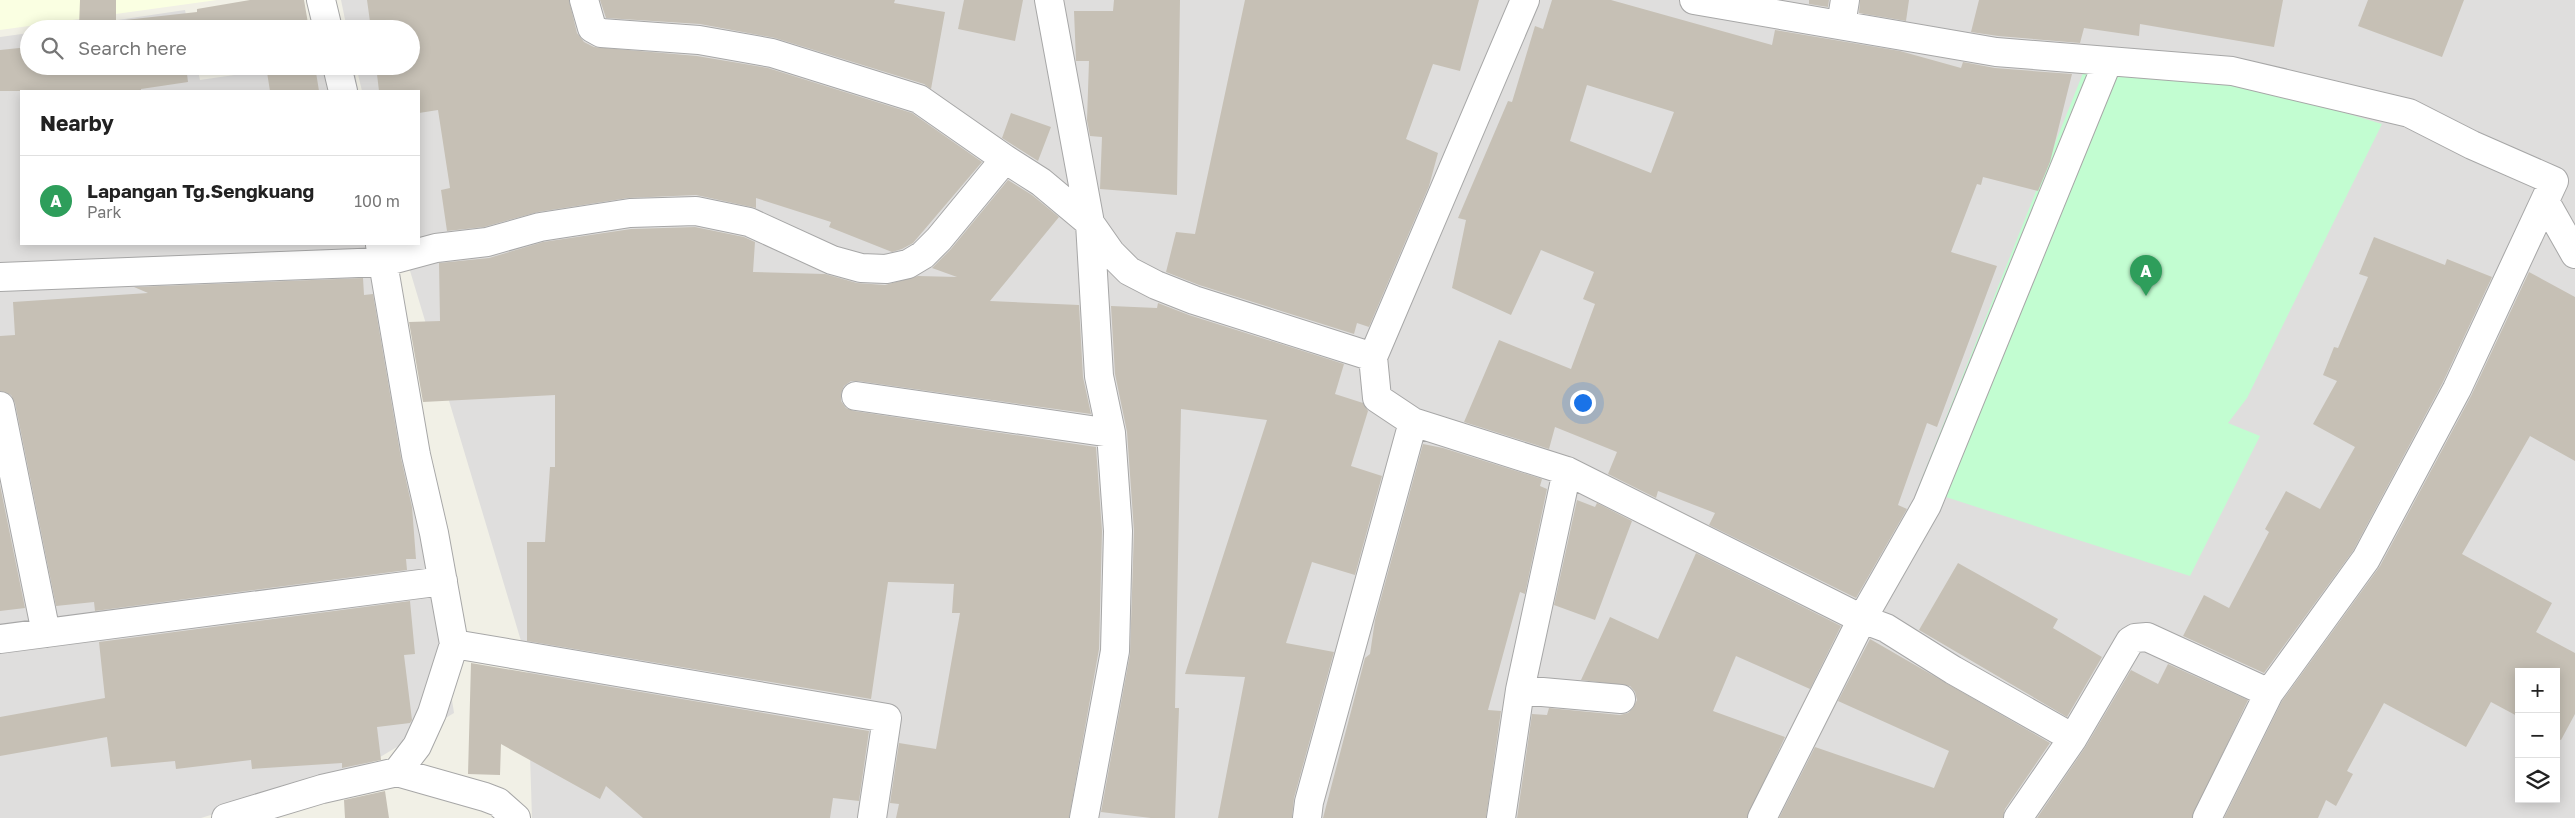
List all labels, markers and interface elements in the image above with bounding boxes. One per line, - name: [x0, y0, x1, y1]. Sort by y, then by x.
- search box: [20, 20, 420, 75]
- icon: search: [38, 34, 66, 62]
- text: Search here: [78, 36, 187, 59]
- text: Nearby: [40, 110, 114, 136]
- text: Lapangan Tg.Sengkuang: [87, 179, 314, 202]
- text: A: [50, 191, 62, 211]
- text: 100 m: [354, 191, 400, 211]
- text: Park: [87, 202, 122, 222]
- pin: A: [2130, 255, 2162, 296]
- your location: [1570, 390, 1596, 416]
- map controls: [2515, 668, 2560, 803]
- button: +: [2515, 668, 2560, 713]
- button: −: [2515, 713, 2560, 758]
- button: layers: [2515, 758, 2560, 803]

